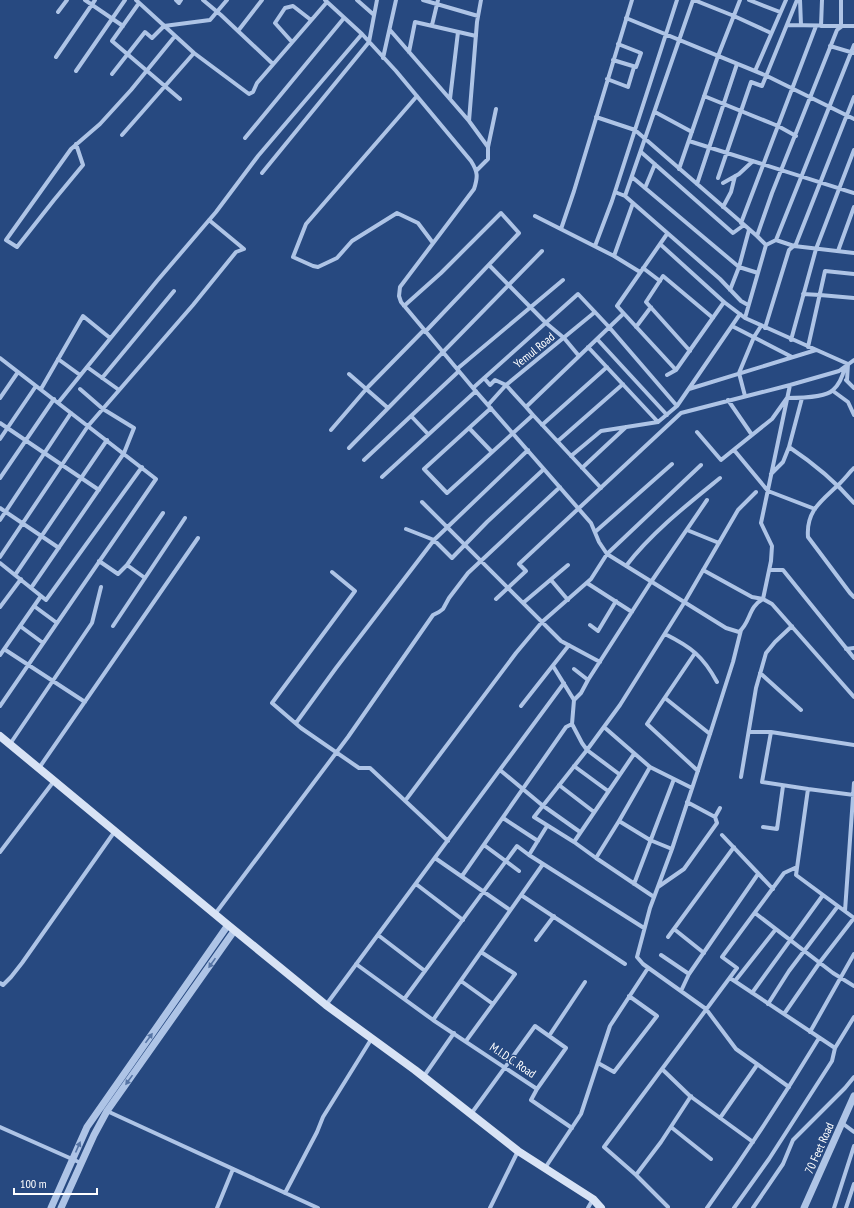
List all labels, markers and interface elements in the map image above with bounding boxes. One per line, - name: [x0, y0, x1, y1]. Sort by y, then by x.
- street label: Yemul Road: [510, 329, 558, 371]
- one-way arrow: [208, 957, 216, 968]
- one-way arrow: [145, 1033, 153, 1043]
- street label: M.I.D.C. Road: [487, 1039, 539, 1081]
- one-way arrow: [125, 1075, 133, 1086]
- street label: 70 Feet Road: [801, 1120, 837, 1176]
- one-way arrow: [75, 1141, 81, 1152]
- scale bar: [14, 1170, 97, 1196]
- text: 100 m: [20, 1176, 47, 1191]

